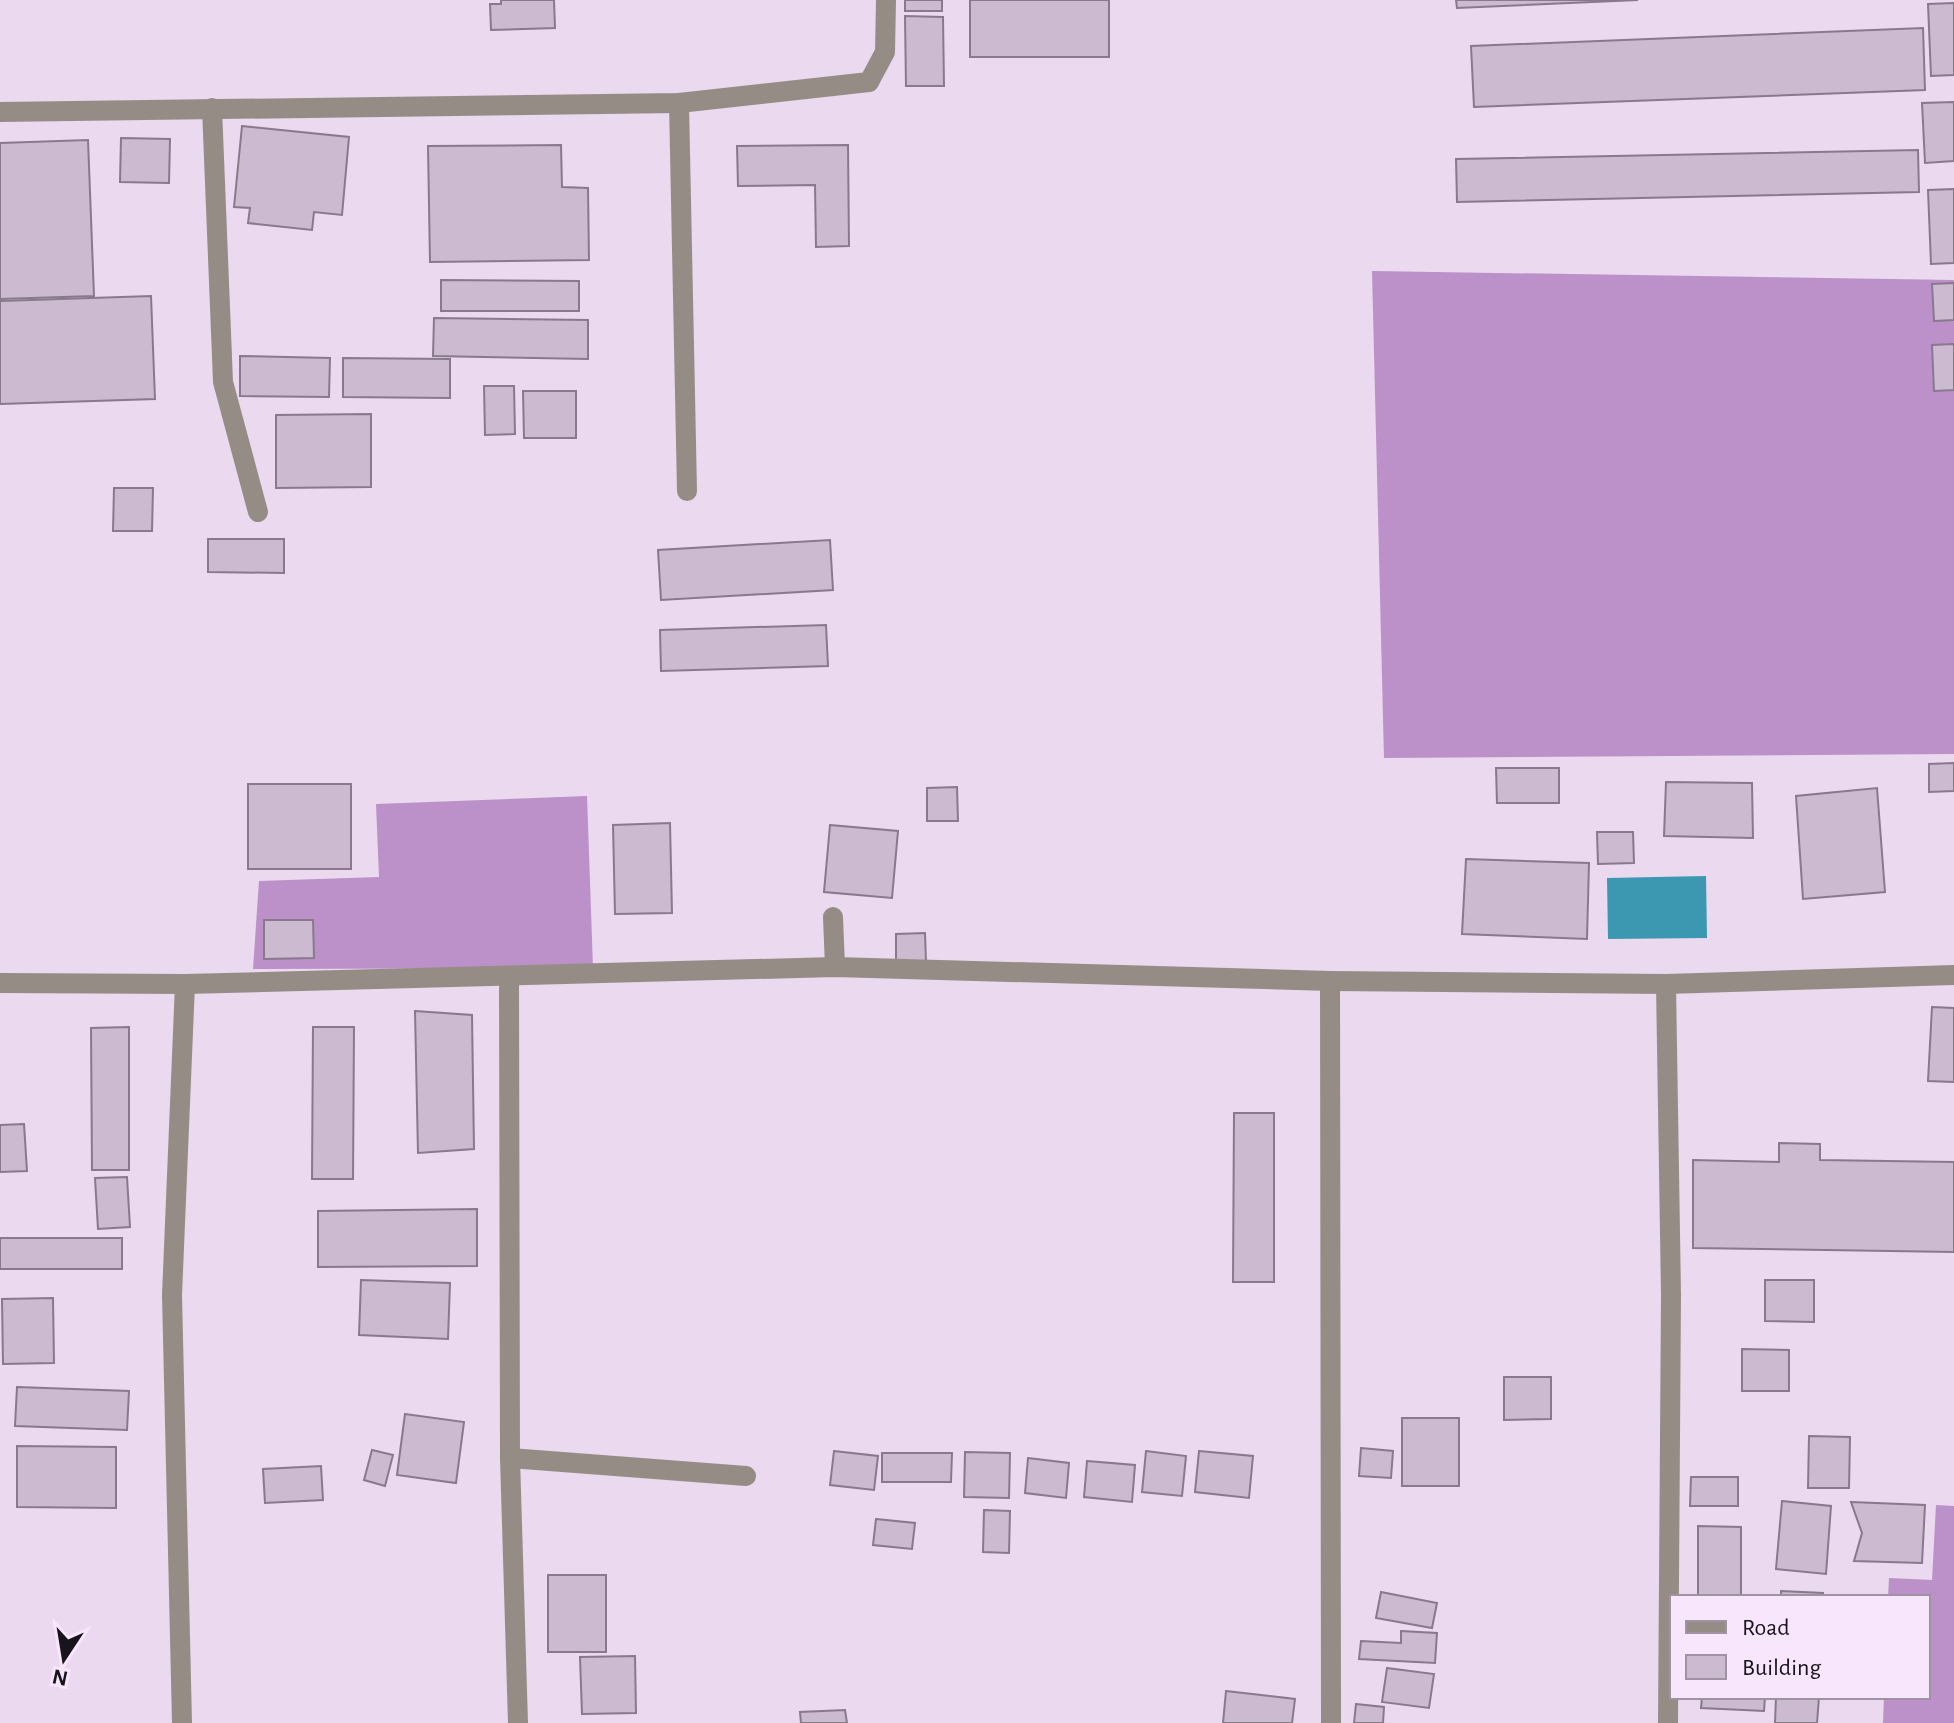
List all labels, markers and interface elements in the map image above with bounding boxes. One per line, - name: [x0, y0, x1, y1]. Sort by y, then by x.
- legend: [1670, 1595, 1930, 1699]
- text: Road: [1742, 1616, 1790, 1640]
- north arrow: [24, 1619, 104, 1699]
- text: Building: [1742, 1656, 1821, 1680]
- text: N: [50, 1665, 70, 1690]

